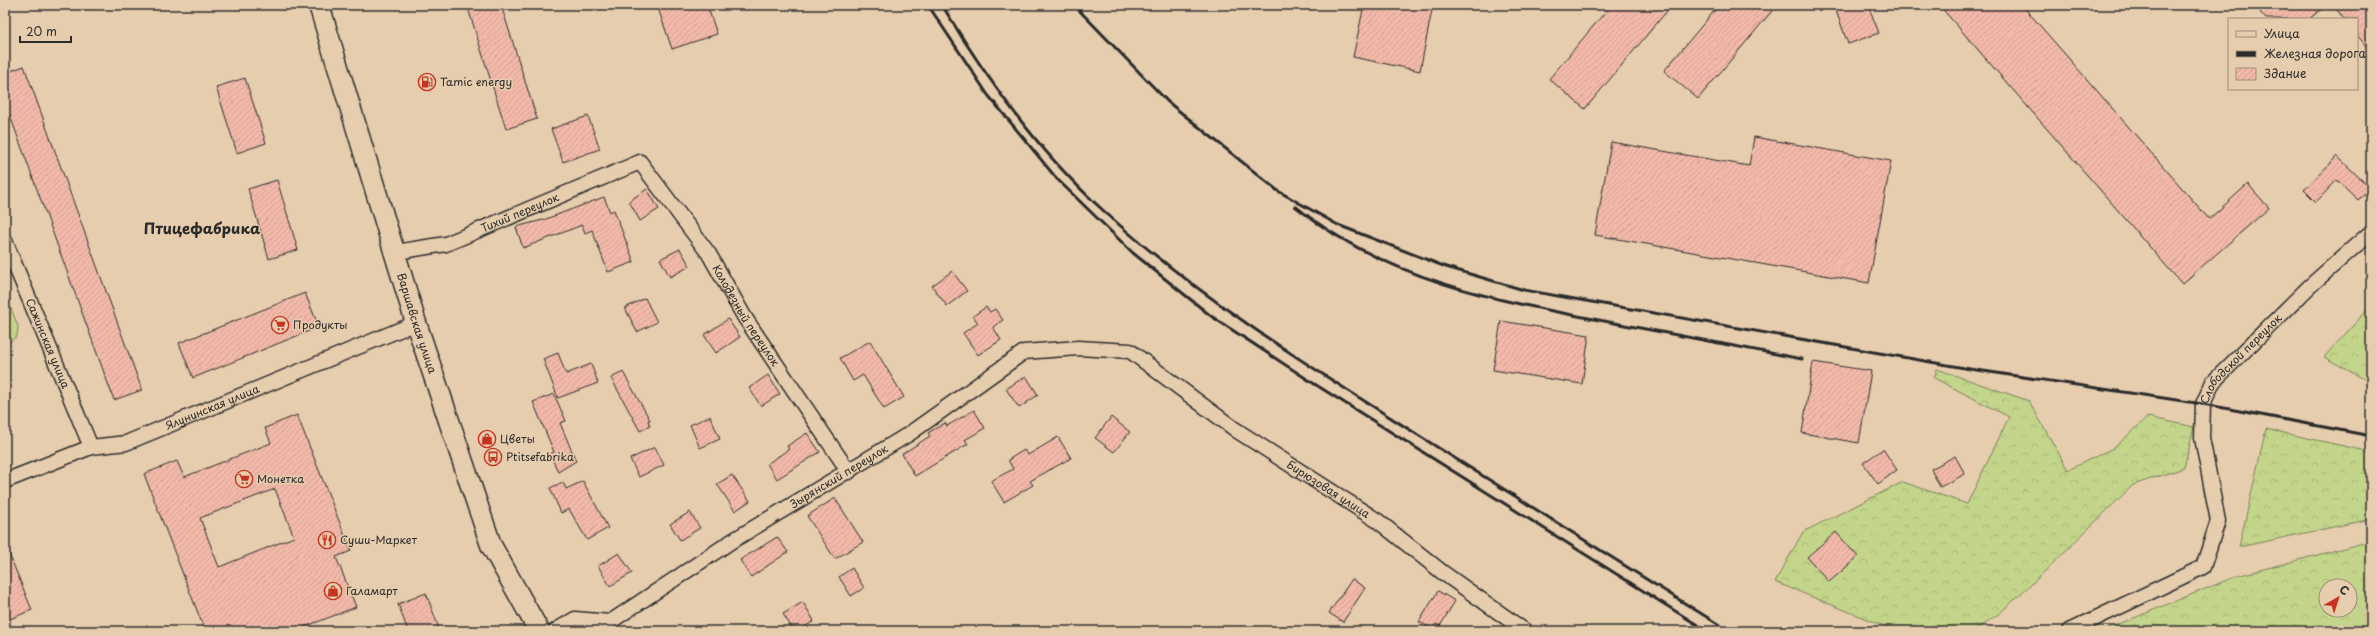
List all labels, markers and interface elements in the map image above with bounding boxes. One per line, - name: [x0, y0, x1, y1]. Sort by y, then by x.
- scale bar: [20, 18, 71, 44]
- legend: [2228, 18, 2358, 90]
- text: 20 m: [26, 22, 57, 40]
- text: Улица: [2264, 24, 2300, 42]
- text: Железная дорога: [2264, 44, 2367, 62]
- text: Здание: [2264, 64, 2306, 82]
- fuel station icon: Tamic energy: [417, 72, 437, 92]
- place label: Tamic energy: [440, 73, 512, 90]
- street label: Тихий переулок: [478, 188, 562, 236]
- district label: Птицефабрика: [144, 216, 261, 239]
- street label: Колодезный переулок: [709, 261, 784, 370]
- street label: Варшавская улица: [393, 271, 441, 376]
- street label: Сажинская улица: [22, 295, 75, 391]
- street label: Слободской переулок: [2195, 309, 2286, 406]
- supermarket icon: Продукты: [270, 315, 290, 335]
- place label: Продукты: [293, 316, 347, 333]
- street label: Ялунинская улица: [162, 380, 262, 434]
- shop icon: Цветы: [477, 429, 497, 449]
- place label: Цветы: [500, 430, 535, 447]
- street label: Зырянский переулок: [787, 439, 891, 512]
- bus stop icon: Ptitsefabrika: [483, 447, 503, 467]
- place label: Ptitsefabrika: [506, 448, 574, 465]
- street label: Бирюзовая улица: [1283, 456, 1374, 522]
- supermarket icon: Монетка: [234, 469, 254, 489]
- place label: Монетка: [257, 470, 304, 487]
- restaurant icon: Суши-Маркет: [317, 530, 337, 550]
- place label: Суши-Маркет: [340, 531, 418, 548]
- north arrow: [2318, 578, 2358, 618]
- shop icon: Галамарт: [323, 581, 343, 601]
- text: С: [2336, 581, 2353, 599]
- place label: Галамарт: [346, 582, 399, 599]

